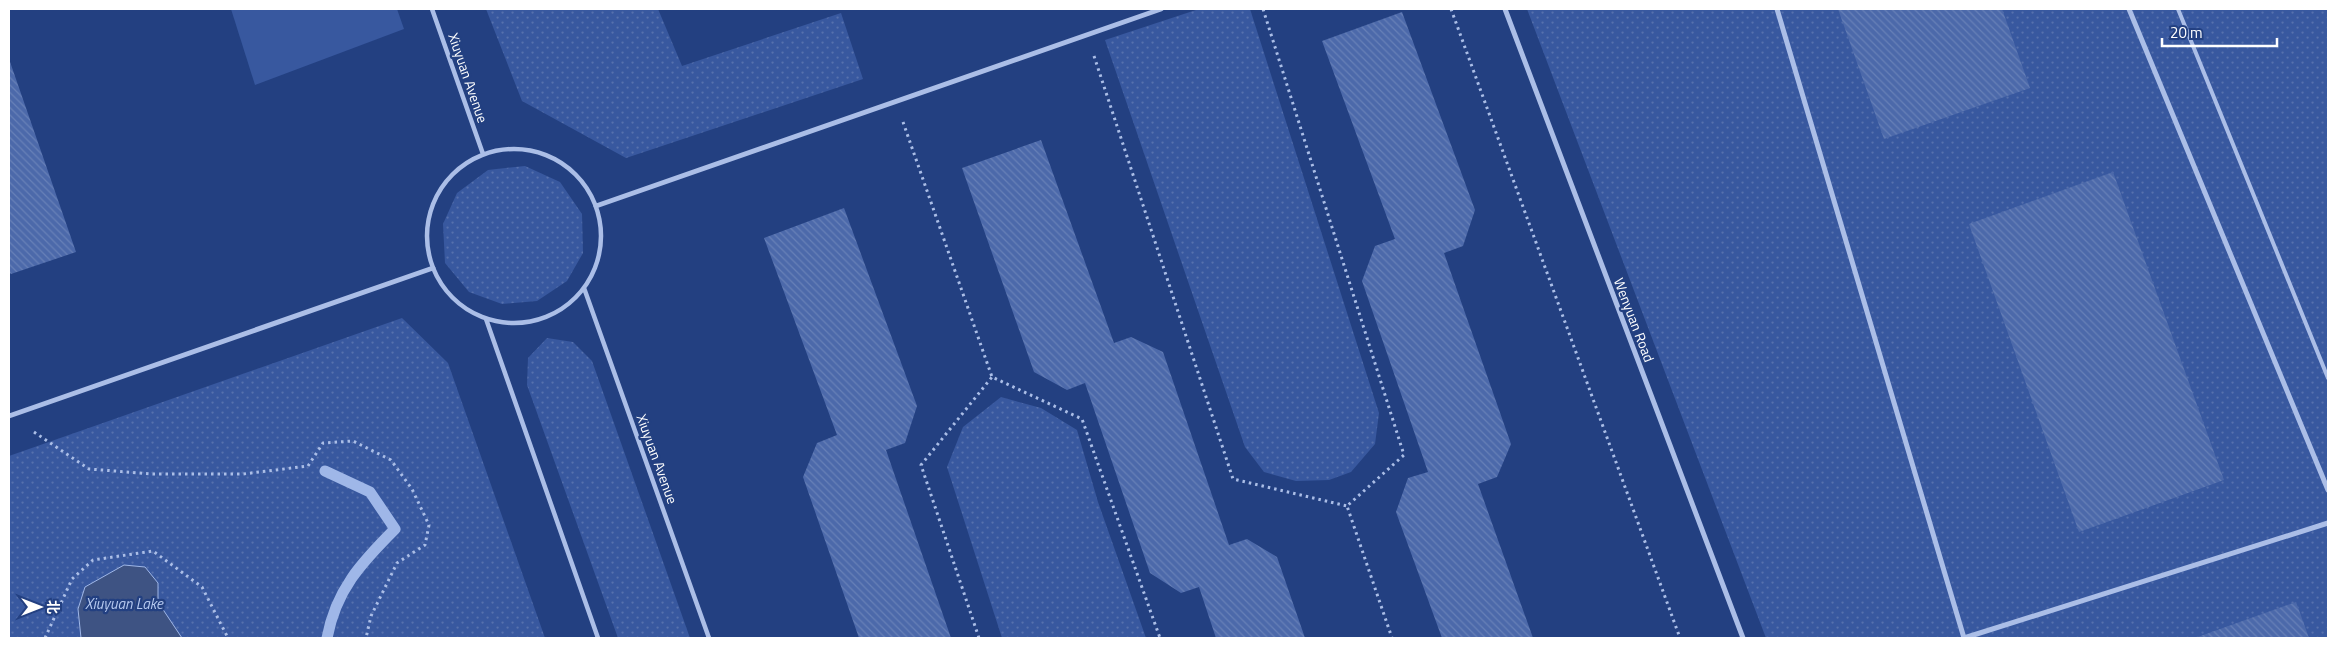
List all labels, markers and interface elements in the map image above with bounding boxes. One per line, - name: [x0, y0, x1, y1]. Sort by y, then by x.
- scale bar: [2162, 15, 2277, 47]
- text: 20 m: [2170, 21, 2203, 44]
- street label: Xiuyuan Avenue: [443, 30, 494, 126]
- street label: Wenyuan Road: [1609, 275, 1660, 365]
- street label: Xiuyuan Avenue: [632, 411, 683, 507]
- north arrow: [15, 582, 65, 632]
- water label: Xiuyuan Lake: [85, 592, 164, 615]
- text: 北: [43, 600, 64, 614]

